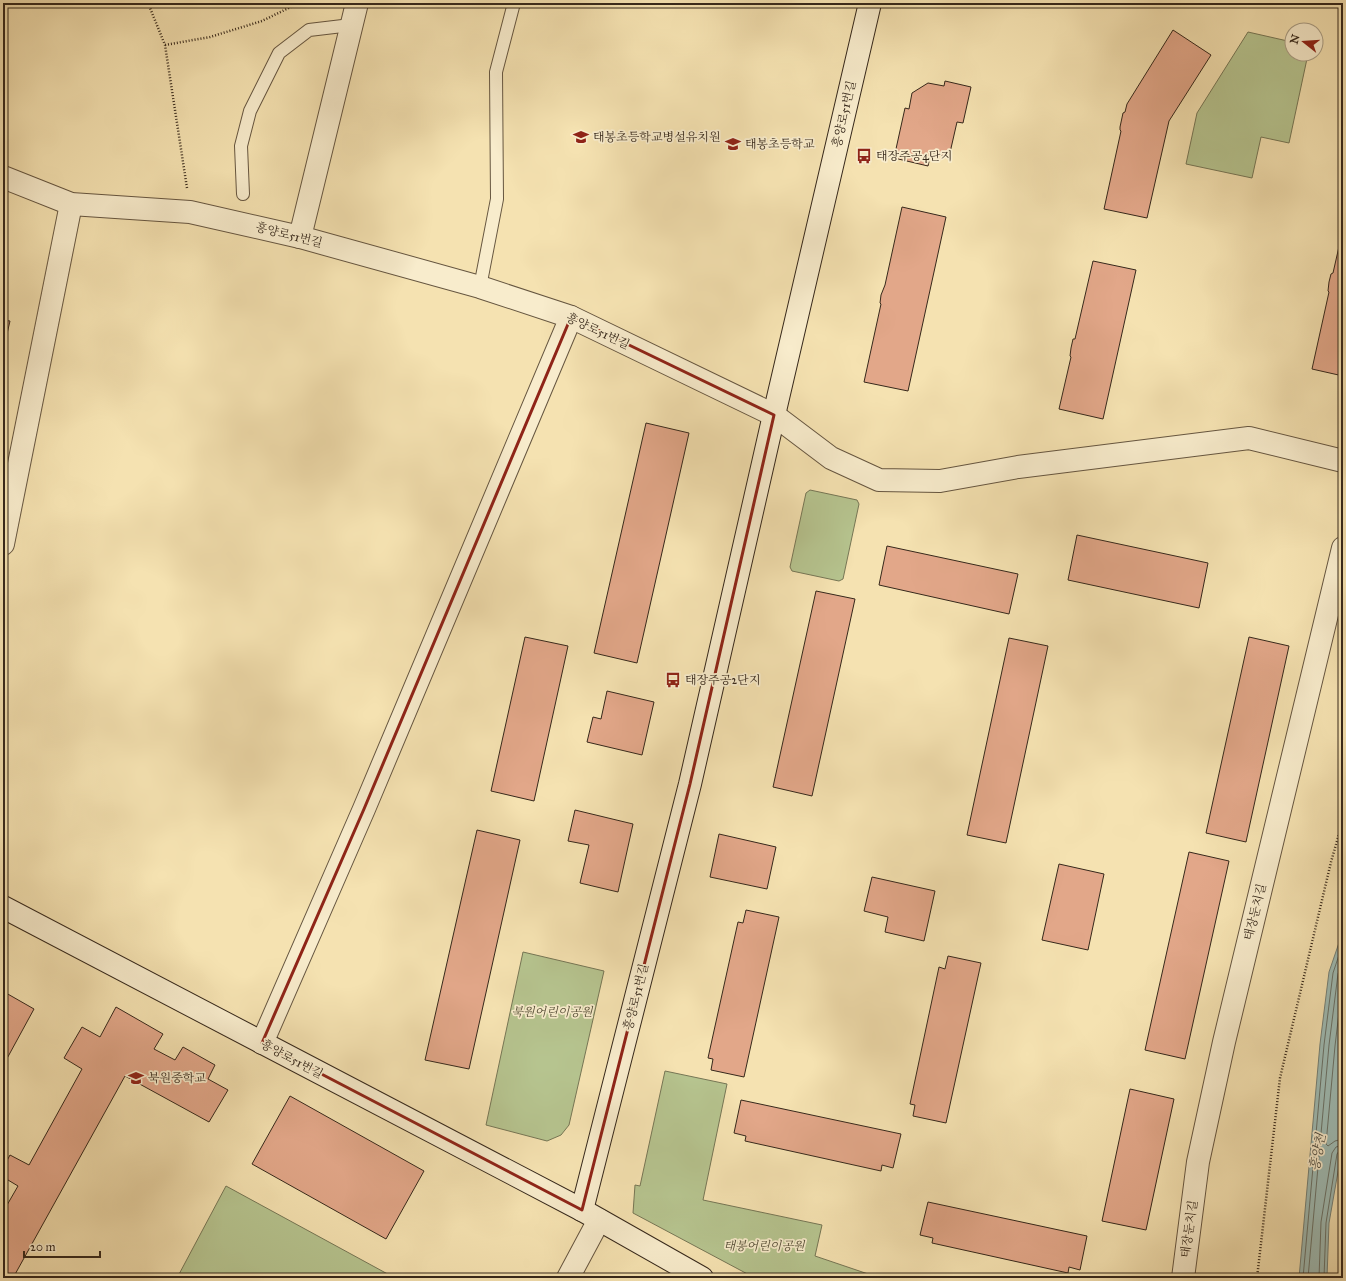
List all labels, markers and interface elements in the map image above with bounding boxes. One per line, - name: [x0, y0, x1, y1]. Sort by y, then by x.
- north arrow: [1284, 22, 1324, 62]
- text: N: [1287, 32, 1303, 46]
- street label: 흥양로51번길: [829, 79, 859, 149]
- school or university icon: 태봉초등학교병설유치원: [572, 128, 590, 146]
- place label: 태봉초등학교병설유치원: [593, 130, 721, 144]
- school or university icon: 태봉초등학교: [724, 135, 742, 153]
- place label: 태봉초등학교: [745, 137, 815, 151]
- bus stop icon: 태장주공4단지: [855, 147, 873, 165]
- place label: 태장주공4단지: [876, 149, 952, 163]
- street label: 흥양로51번길: [254, 220, 324, 250]
- street label: 흥양로51번길: [564, 310, 632, 352]
- bus stop icon: 태장주공2단지: [664, 671, 682, 689]
- place label: 태장주공2단지: [685, 673, 760, 687]
- street label: 태장둔치길: [1241, 882, 1269, 942]
- street label: 흥양로51번길: [621, 962, 651, 1032]
- park label: 북원어린이공원: [511, 1005, 594, 1019]
- street label: 흥양로51번길: [259, 1037, 325, 1081]
- school or university icon: 북원중학교: [127, 1069, 145, 1087]
- place label: 북원중학교: [148, 1071, 206, 1085]
- water label: 흥양천: [1307, 1131, 1330, 1172]
- street label: 태장둔치길: [1178, 1199, 1200, 1259]
- scale bar: [24, 1233, 100, 1259]
- park label: 태봉어린이공원: [723, 1239, 806, 1253]
- text: 20 m: [30, 1240, 56, 1254]

